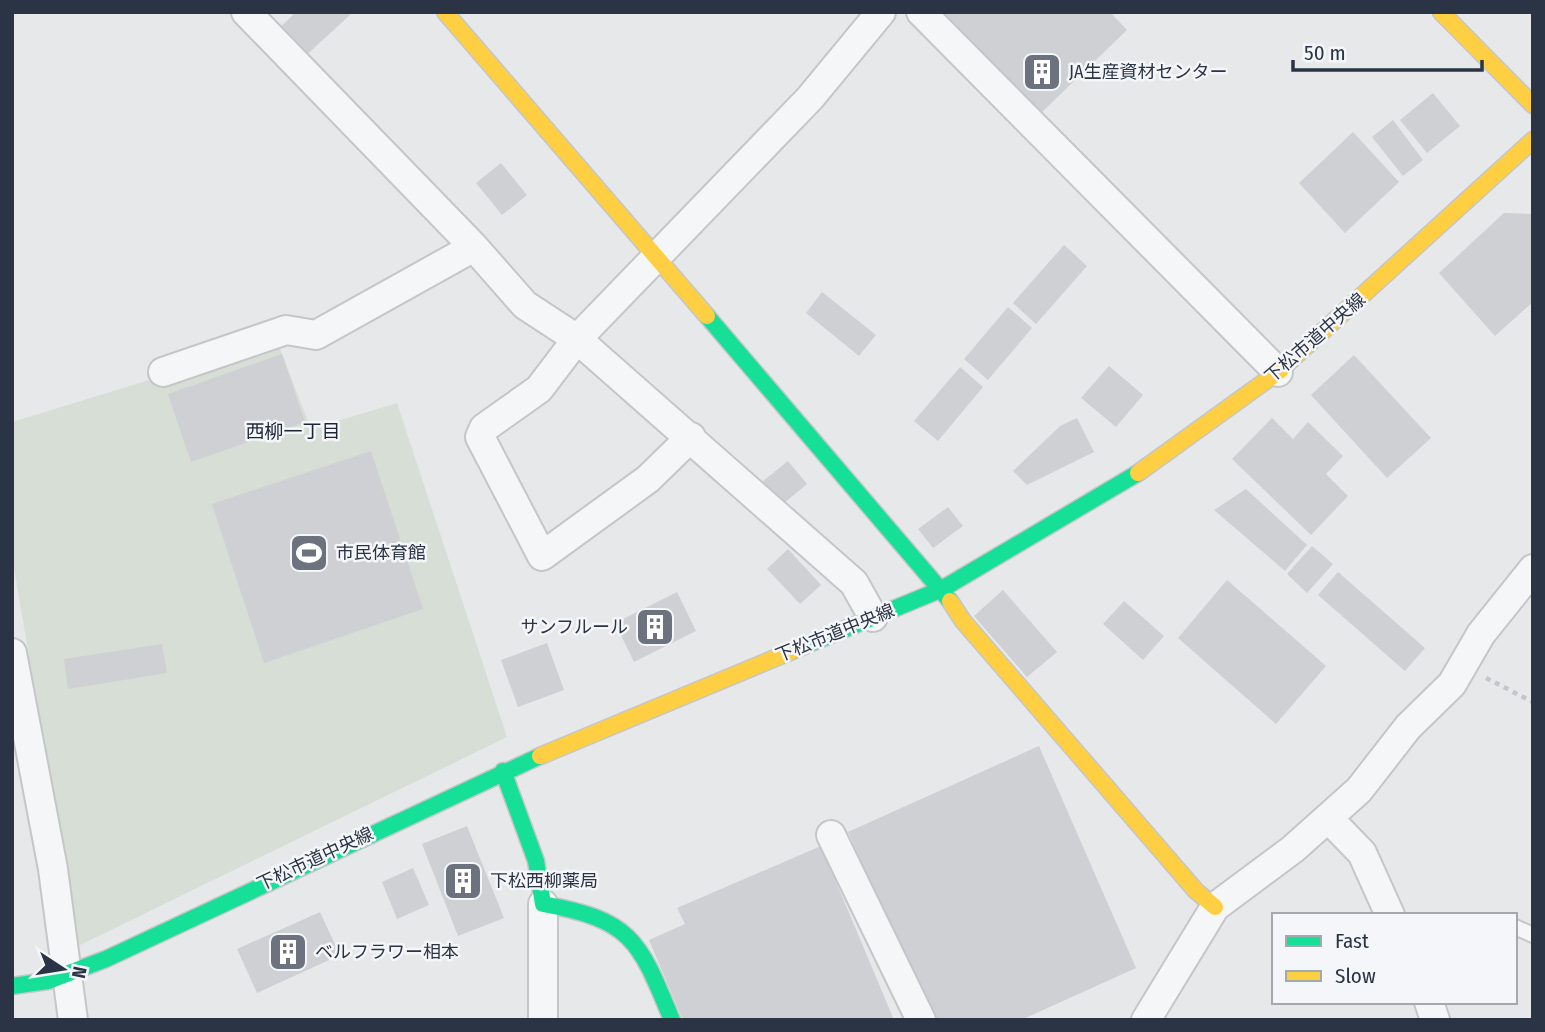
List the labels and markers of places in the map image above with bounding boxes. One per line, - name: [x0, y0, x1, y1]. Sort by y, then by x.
- building icon: JA生産資材センター: [1021, 51, 1063, 93]
- place label: JA生産資材センター: [1069, 61, 1227, 83]
- sports icon: 市民体育館: [288, 532, 330, 574]
- place label: 市民体育館: [336, 542, 426, 564]
- building icon: サンフルール: [634, 606, 676, 648]
- place label: サンフルール: [521, 616, 628, 638]
- building icon: 下松西柳薬局: [442, 860, 484, 902]
- place label: 下松西柳薬局: [490, 870, 598, 892]
- building icon: ベルフラワー相本: [267, 931, 309, 973]
- place label: ベルフラワー相本: [315, 941, 459, 963]

